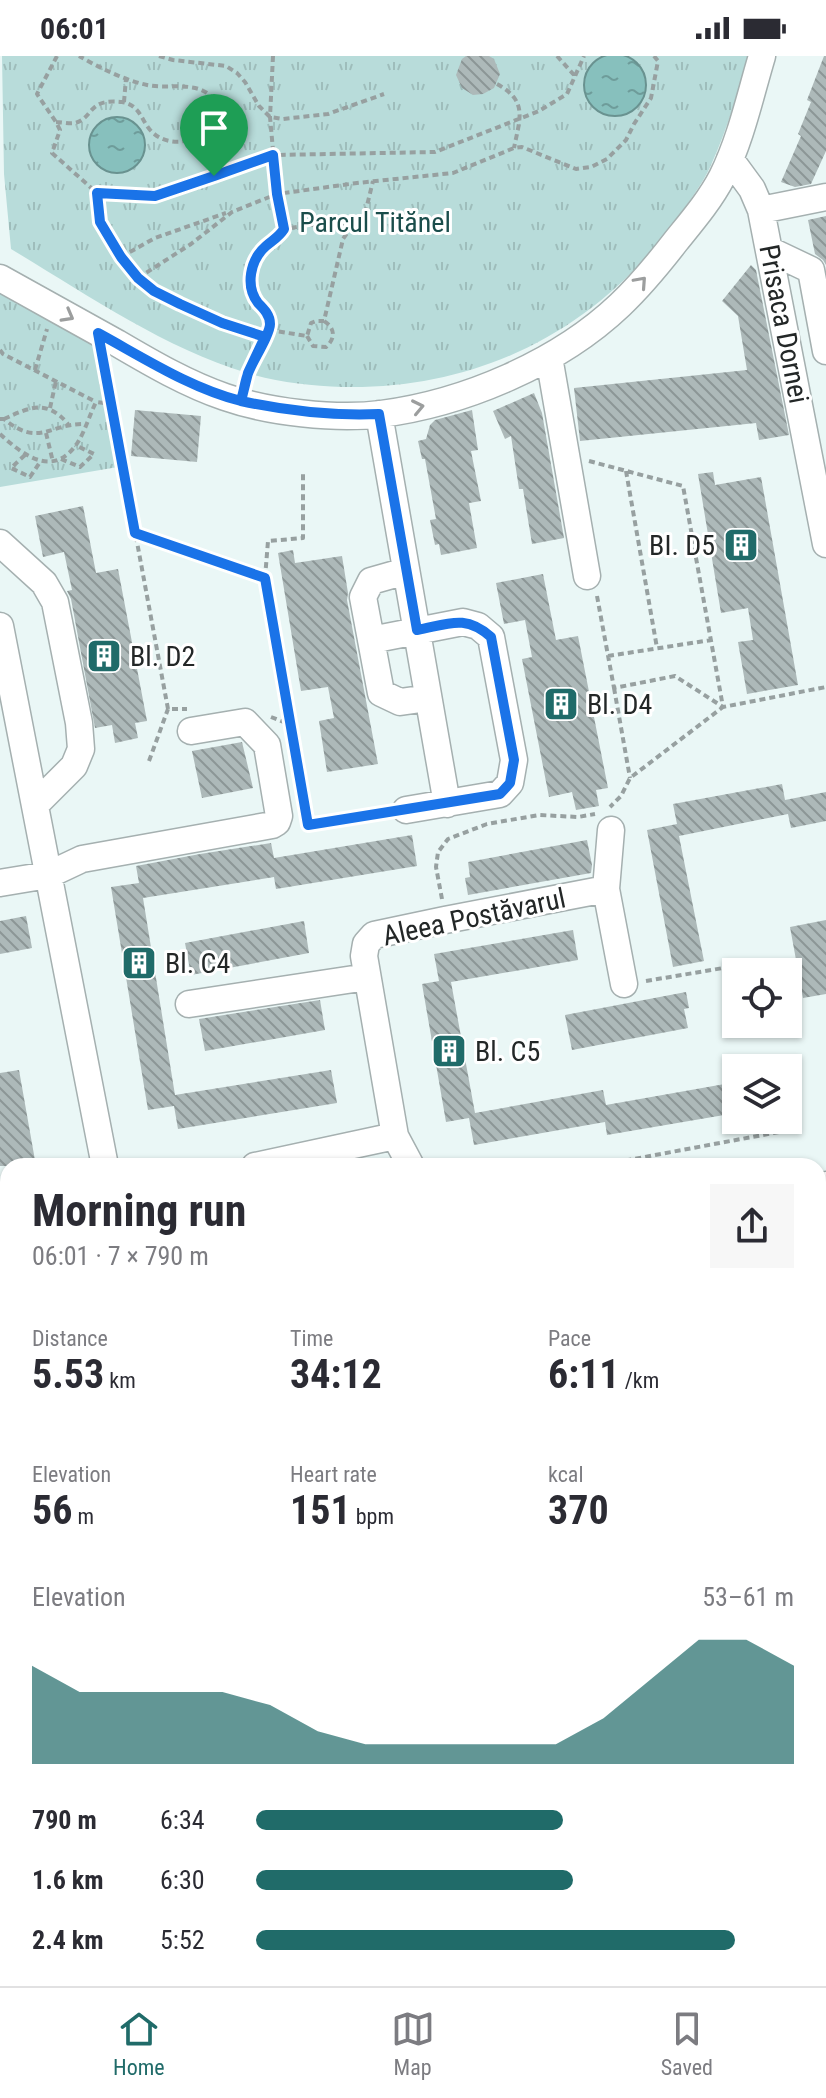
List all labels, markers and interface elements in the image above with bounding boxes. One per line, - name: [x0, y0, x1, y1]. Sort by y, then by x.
- text: 06:01: [40, 11, 109, 46]
- pin: [180, 94, 248, 176]
- icon: arrive: [192, 106, 236, 150]
- park label: Parcul Titănel: [299, 206, 451, 239]
- street label: Prisaca Dornei: [752, 242, 816, 406]
- one-way arrow: [631, 277, 646, 292]
- one-way arrow: [59, 306, 74, 322]
- one-way arrow: [411, 399, 424, 416]
- building icon: BI. D5: [722, 526, 760, 564]
- place label: BI. D5: [649, 529, 715, 562]
- building icon: Bl. D2: [85, 637, 123, 675]
- place label: Bl. D2: [130, 640, 195, 673]
- building icon: Bl. D4: [542, 685, 580, 723]
- place label: Bl. D4: [587, 688, 652, 721]
- street label: Aleea Postăvarul: [380, 882, 568, 952]
- building icon: Bl. C4: [120, 944, 158, 982]
- place label: Bl. C4: [165, 947, 230, 980]
- map controls: [722, 958, 802, 1134]
- button: locate: [722, 958, 802, 1038]
- building icon: Bl. C5: [430, 1032, 468, 1070]
- place label: Bl. C5: [475, 1035, 540, 1068]
- button: layers: [722, 1054, 802, 1134]
- button: share: [710, 1184, 794, 1268]
- text: Morning run: [32, 1185, 246, 1237]
- text: 06:01 · 7 × 790 m: [32, 1241, 209, 1271]
- text: Distance: [32, 1326, 108, 1351]
- text: Time: [290, 1326, 333, 1351]
- text: Pace: [548, 1326, 591, 1351]
- text: 5.53: [32, 1351, 104, 1398]
- text: 34:12: [290, 1351, 382, 1398]
- text: 6:11: [548, 1351, 620, 1398]
- text: km: [104, 1368, 136, 1393]
- text: /km: [620, 1368, 659, 1393]
- text: Elevation: [32, 1462, 111, 1487]
- text: Heart rate: [290, 1462, 377, 1487]
- text: kcal: [548, 1462, 583, 1487]
- text: 56: [32, 1487, 72, 1534]
- text: 151: [290, 1487, 351, 1534]
- text: 370: [548, 1487, 609, 1534]
- text: m: [72, 1504, 94, 1529]
- text: bpm: [351, 1504, 394, 1529]
- text: Elevation: [32, 1582, 126, 1612]
- text: 53–61 m: [702, 1582, 794, 1612]
- text: 790 m: [32, 1805, 97, 1835]
- text: 6:34: [160, 1805, 205, 1835]
- text: 1.6 km: [32, 1865, 104, 1895]
- text: 6:30: [160, 1865, 205, 1895]
- text: 2.4 km: [32, 1925, 104, 1955]
- text: 5:52: [160, 1925, 205, 1955]
- tab: Home: [113, 2007, 165, 2080]
- tab: Map: [391, 2007, 435, 2080]
- tab: Saved: [661, 2007, 713, 2080]

